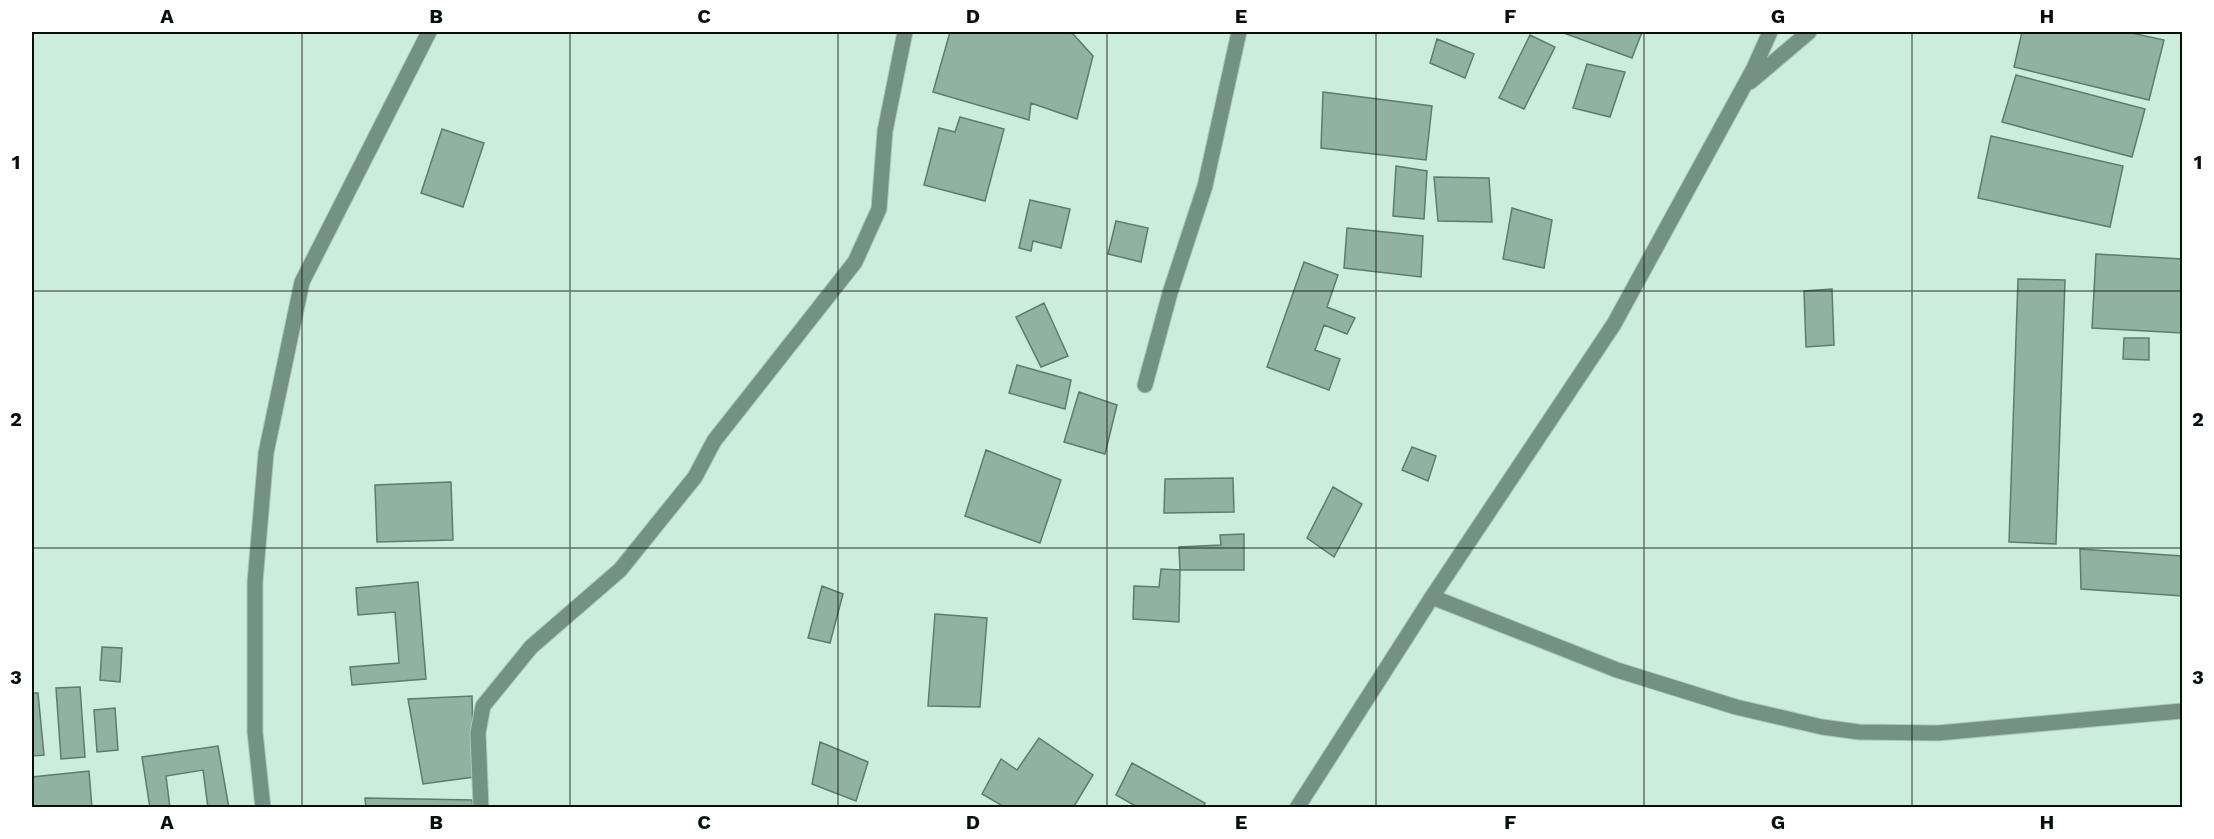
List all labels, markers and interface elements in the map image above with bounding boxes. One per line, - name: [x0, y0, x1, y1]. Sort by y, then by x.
- text: A: [160, 4, 174, 28]
- text: B: [429, 4, 443, 28]
- text: C: [697, 4, 711, 28]
- text: D: [966, 4, 980, 28]
- text: E: [1235, 4, 1247, 28]
- text: F: [1504, 4, 1516, 28]
- text: G: [1771, 4, 1785, 28]
- text: H: [2040, 4, 2054, 28]
- text: 1: [12, 150, 20, 174]
- text: 1: [2194, 150, 2202, 174]
- text: 2: [10, 407, 22, 431]
- text: 2: [2192, 407, 2204, 431]
- text: 3: [10, 665, 22, 689]
- text: 3: [2192, 665, 2204, 689]
- text: A: [160, 810, 174, 834]
- text: B: [429, 810, 443, 834]
- text: C: [697, 810, 711, 834]
- text: D: [966, 810, 980, 834]
- text: E: [1235, 810, 1247, 834]
- text: F: [1504, 810, 1516, 834]
- text: G: [1771, 810, 1785, 834]
- text: H: [2040, 810, 2054, 834]

